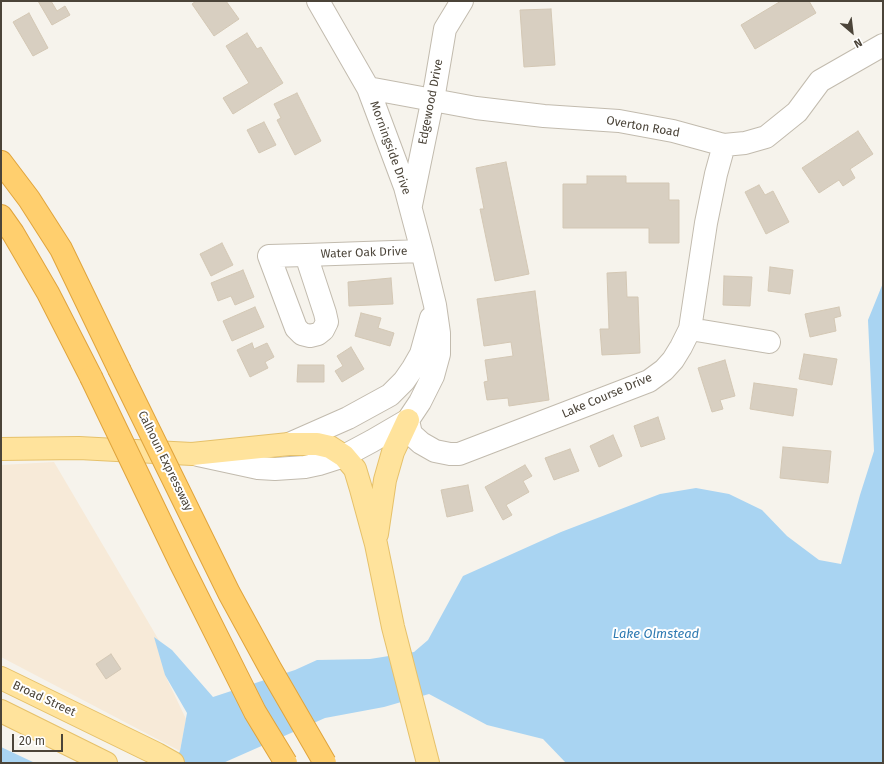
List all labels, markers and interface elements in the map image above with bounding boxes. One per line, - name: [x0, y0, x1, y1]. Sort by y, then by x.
- north arrow: [832, 12, 872, 52]
- text: N: [852, 36, 864, 50]
- street label: Edgewood Drive: [416, 58, 446, 146]
- street label: Morningside Drive: [366, 99, 414, 197]
- street label: Overton Road: [605, 113, 681, 141]
- street label: Water Oak Drive: [320, 244, 408, 262]
- street label: Lake Course Drive: [560, 371, 654, 421]
- street label: Calhoun Expressway: [134, 409, 196, 513]
- water label: Lake Olmstead: [613, 626, 699, 642]
- street label: Broad Street: [10, 678, 78, 720]
- scale bar: [14, 726, 65, 752]
- text: 20 m: [19, 734, 45, 748]

